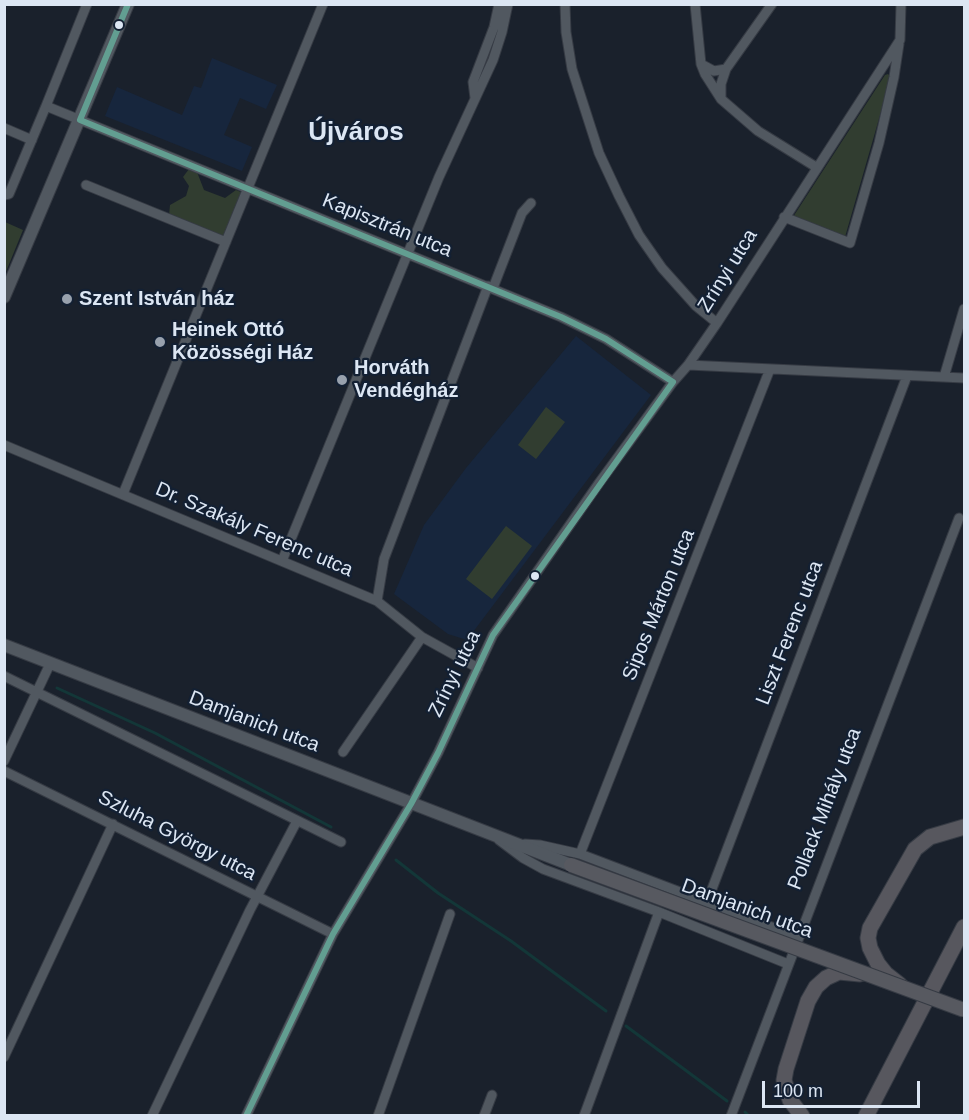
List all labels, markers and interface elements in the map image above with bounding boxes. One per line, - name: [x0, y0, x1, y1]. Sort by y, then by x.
- unlabelled marker: [113, 19, 125, 31]
- district label: Újváros: [308, 117, 404, 149]
- street label: Kapisztrán utca: [319, 189, 455, 263]
- street label: Zrínyi utca: [693, 225, 763, 317]
- place label: Szent István ház: [79, 287, 235, 311]
- marker: Szent István ház: [60, 292, 74, 306]
- place label: Heinek Ottó Közösségi Ház: [172, 318, 313, 365]
- marker: Heinek Ottó Közösségi Ház: [153, 335, 167, 349]
- place label: Horváth Vendégház: [354, 356, 458, 403]
- marker: Horváth Vendégház: [335, 373, 349, 387]
- street label: Dr. Szakály Ferenc utca: [152, 477, 356, 583]
- street label: Sipos Márton utca: [618, 526, 700, 684]
- street label: Liszt Ferenc utca: [752, 558, 828, 708]
- unlabelled marker: [529, 570, 541, 582]
- street label: Zrínyi utca: [424, 627, 486, 721]
- street label: Damjanich utca: [185, 686, 323, 758]
- street label: Pollack Mihály utca: [783, 725, 867, 893]
- street label: Szluha György utca: [94, 786, 260, 886]
- street label: Damjanich utca: [678, 874, 816, 944]
- scale bar: [765, 1069, 922, 1107]
- text: 100 m: [773, 1081, 823, 1101]

